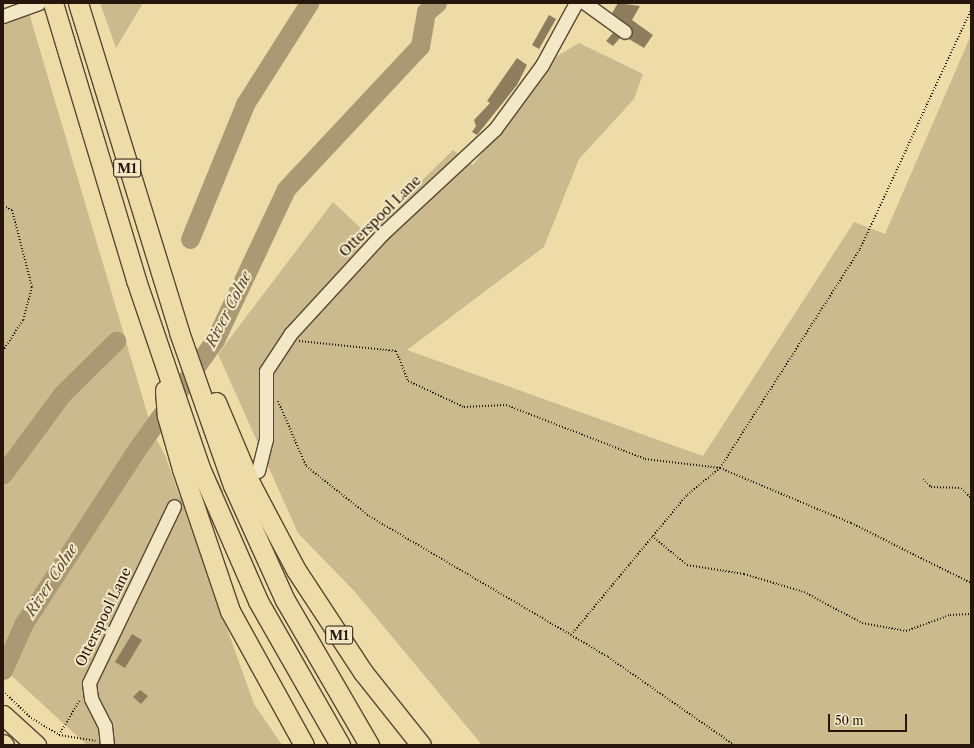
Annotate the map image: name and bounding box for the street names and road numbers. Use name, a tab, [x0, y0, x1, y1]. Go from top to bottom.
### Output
road number: M1	[113, 157, 141, 179]
street label: Otterspool Lane	[336, 172, 424, 260]
street label: Otterspool Lane	[72, 565, 134, 669]
road number: M1	[325, 624, 353, 646]

